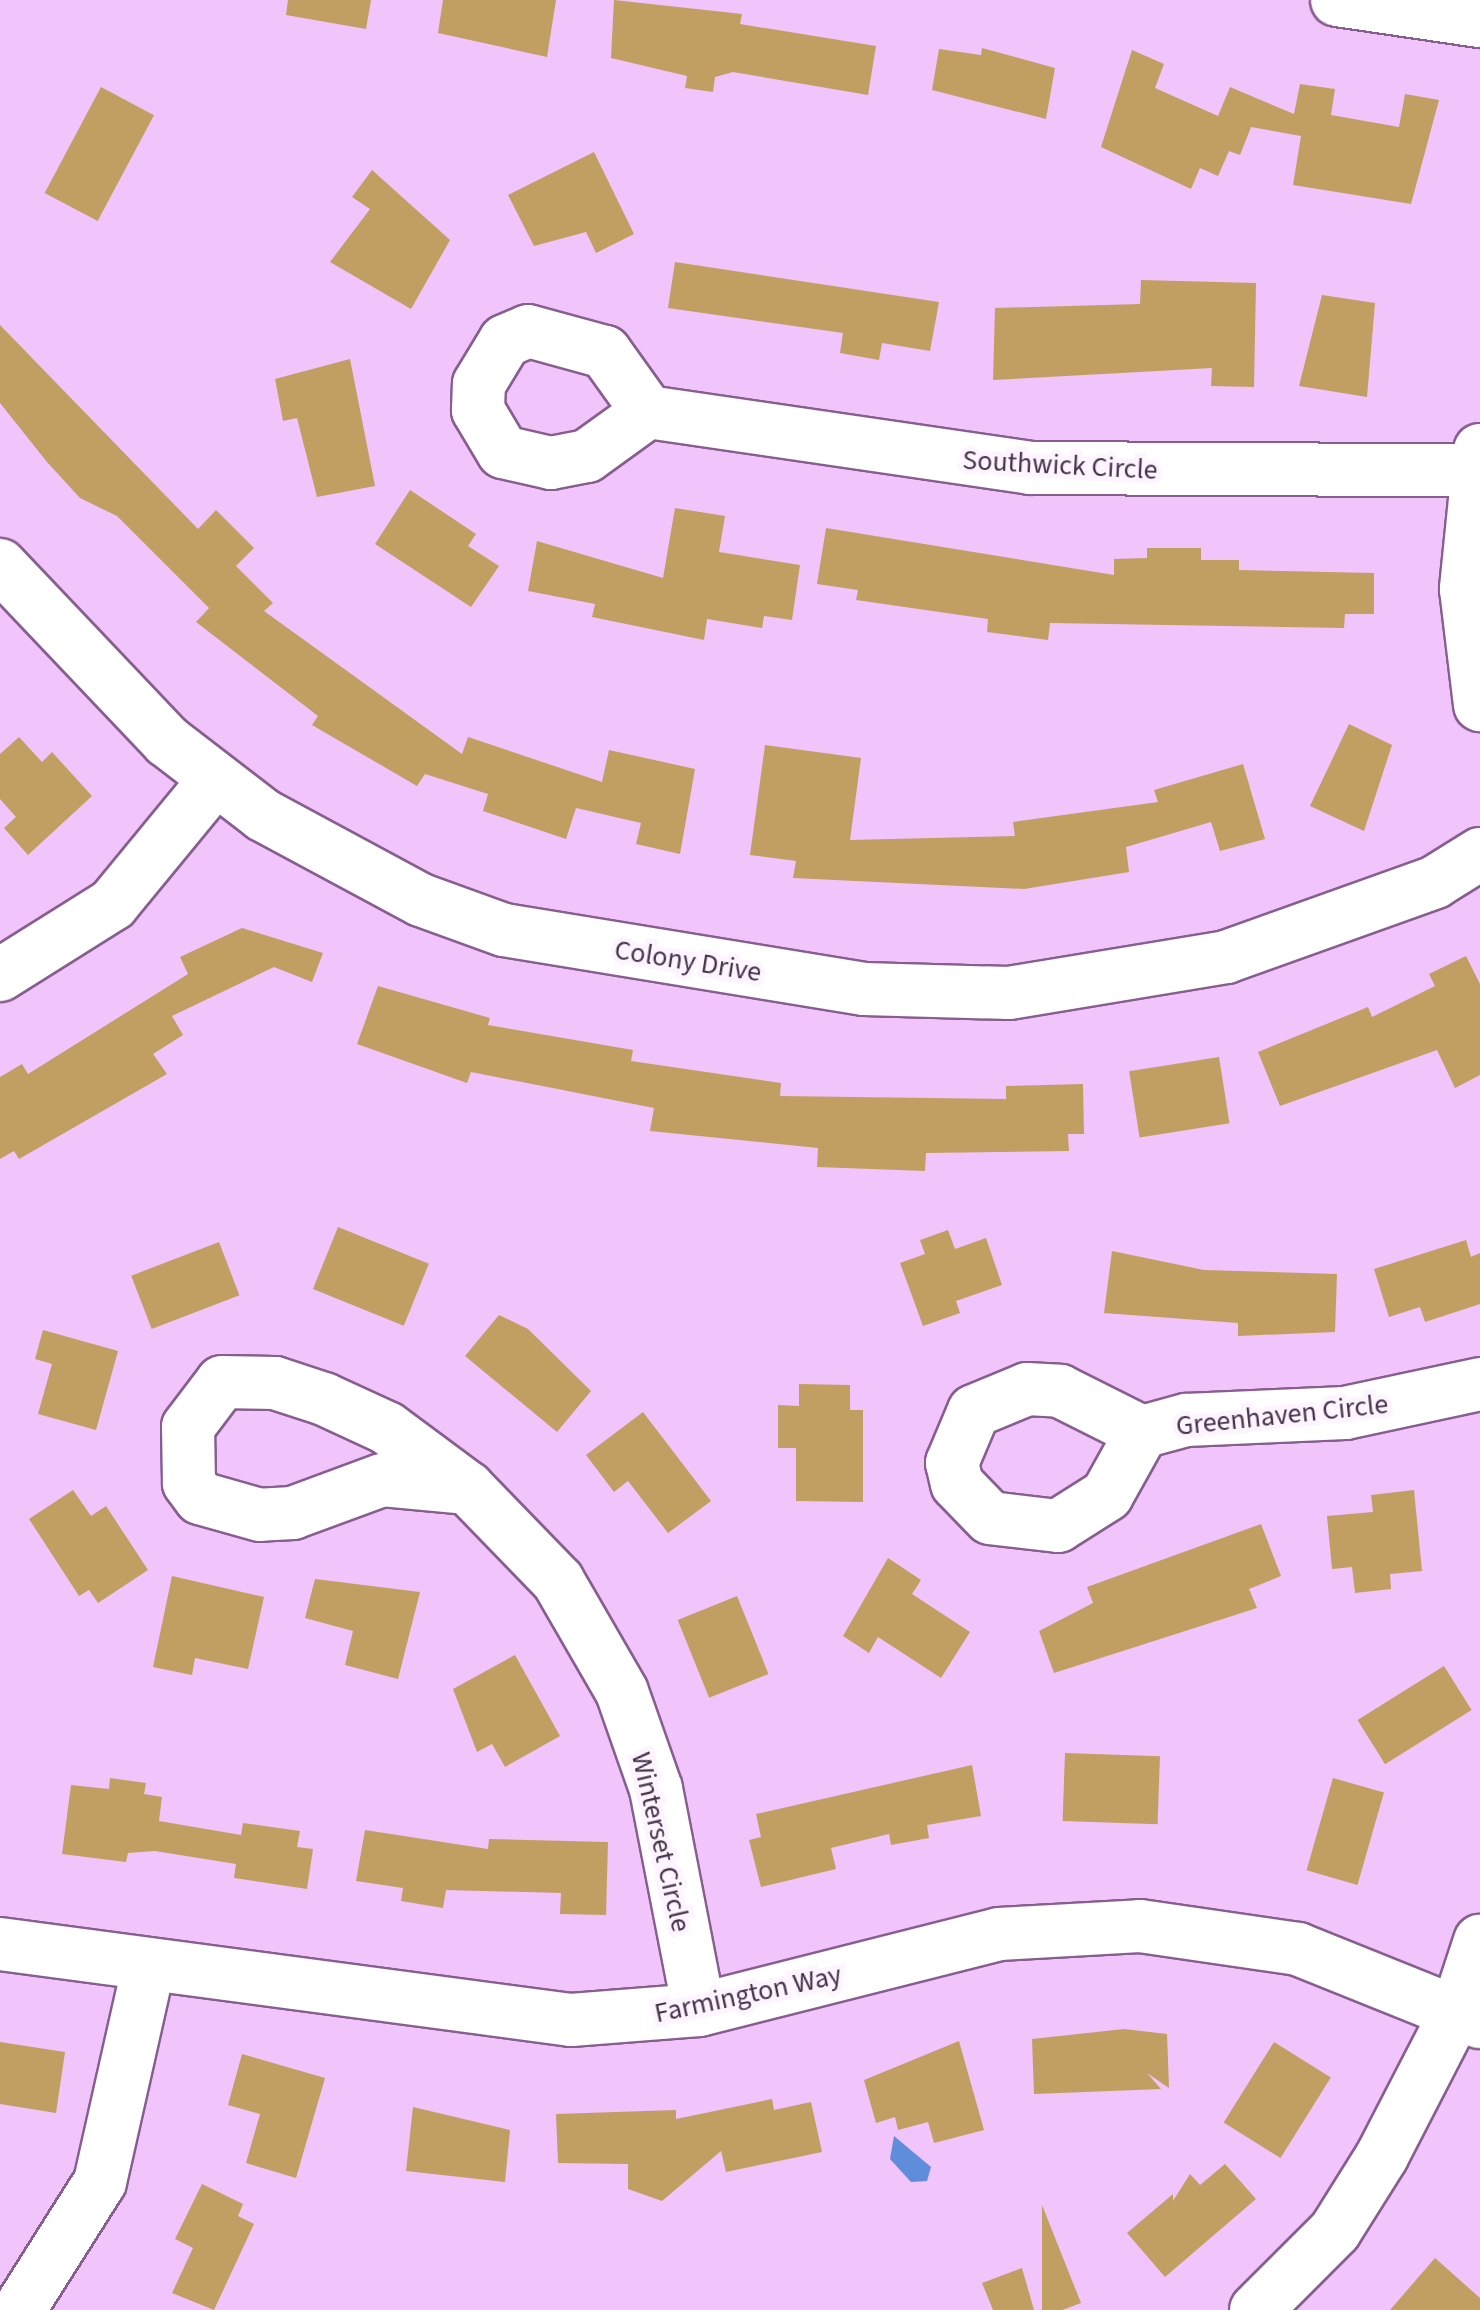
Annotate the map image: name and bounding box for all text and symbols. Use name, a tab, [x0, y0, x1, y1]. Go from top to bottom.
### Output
street label: Southwick Circle	[962, 443, 1158, 487]
street label: Colony Drive	[612, 933, 764, 989]
street label: Greenhaven Circle	[1174, 1387, 1390, 1443]
street label: Winterset Circle	[624, 1749, 698, 1935]
street label: Farmington Way	[652, 1958, 844, 2030]

